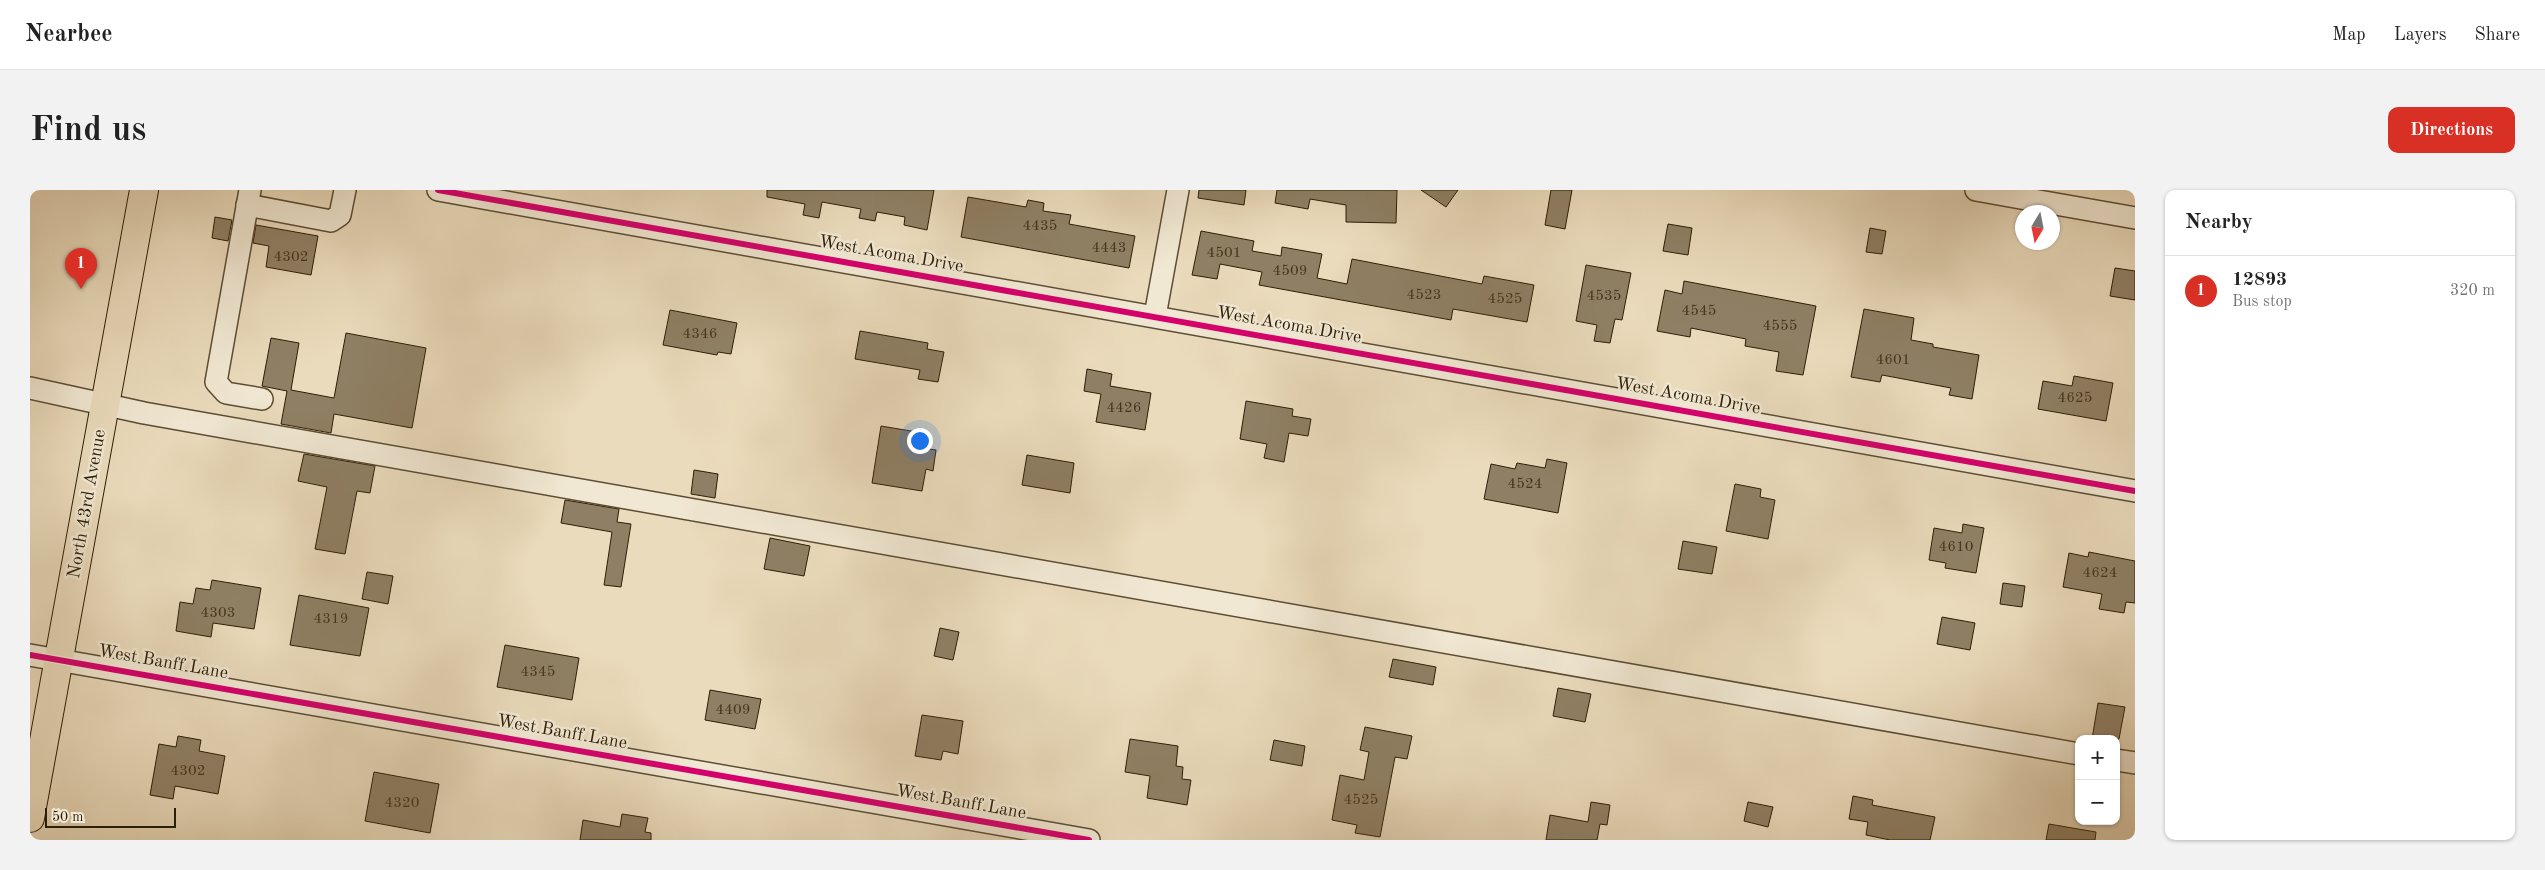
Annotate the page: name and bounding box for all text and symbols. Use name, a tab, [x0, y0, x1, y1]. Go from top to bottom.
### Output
text: Nearbee	[25, 23, 113, 47]
text: Map	[2332, 26, 2366, 44]
text: Layers	[2394, 26, 2446, 44]
text: Share	[2474, 26, 2520, 44]
button: Directions	[2388, 107, 2515, 153]
text: Find us	[30, 113, 146, 148]
north arrow	[2015, 205, 2060, 250]
text: Nearby	[2185, 212, 2253, 233]
house number: 4435	[1023, 219, 1057, 234]
street label: West Acoma Drive	[817, 232, 965, 276]
house number: 4443	[1092, 241, 1126, 256]
house number: 4501	[1207, 246, 1241, 261]
pin: 1	[65, 248, 97, 289]
house number: 4302	[274, 250, 308, 265]
house number: 4509	[1273, 264, 1307, 279]
text: 12893	[2232, 271, 2287, 290]
text: 1	[2196, 283, 2206, 299]
text: 320 m	[2450, 283, 2495, 299]
house number: 4523	[1407, 288, 1441, 303]
house number: 4535	[1587, 289, 1621, 304]
house number: 4525	[1488, 292, 1522, 307]
text: Bus stop	[2232, 294, 2292, 310]
street label: West Acoma Drive	[1215, 303, 1363, 347]
house number: 4545	[1682, 304, 1716, 319]
house number: 4555	[1763, 319, 1797, 334]
house number: 4346	[683, 327, 717, 342]
house number: 4601	[1876, 353, 1910, 368]
street label: West Acoma Drive	[1614, 374, 1762, 418]
house number: 4625	[2058, 391, 2092, 406]
house number: 4426	[1107, 401, 1141, 416]
street label: North 43rd Avenue	[65, 428, 109, 580]
your location	[907, 428, 933, 454]
house number: 4524	[1508, 477, 1542, 492]
house number: 4610	[1939, 540, 1973, 555]
house number: 4624	[2083, 566, 2117, 581]
house number: 4303	[201, 606, 235, 621]
house number: 4319	[314, 612, 348, 627]
street label: West Banff Lane	[97, 642, 229, 682]
house number: 4345	[521, 665, 555, 680]
house number: 4409	[716, 703, 750, 718]
street label: West Banff Lane	[496, 712, 628, 752]
map controls	[2075, 735, 2120, 825]
button: +	[2075, 735, 2120, 780]
house number: 4302	[171, 764, 205, 779]
button: −	[2075, 780, 2120, 825]
street label: West Banff Lane	[895, 782, 1027, 822]
house number: 4525	[1344, 793, 1378, 808]
house number: 4320	[385, 796, 419, 811]
scale bar	[45, 805, 176, 828]
text: 50 m	[52, 810, 83, 824]

